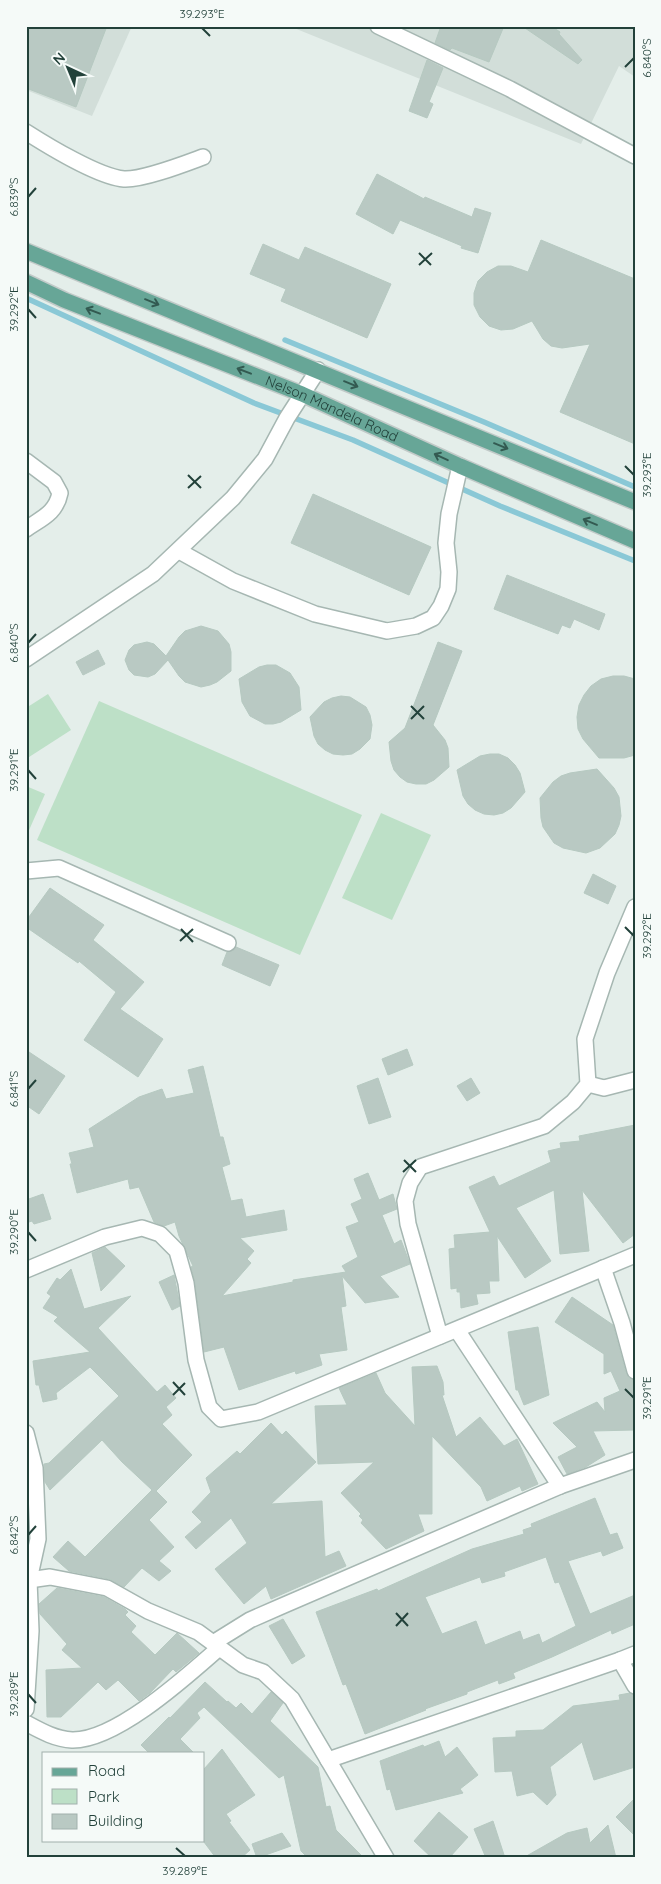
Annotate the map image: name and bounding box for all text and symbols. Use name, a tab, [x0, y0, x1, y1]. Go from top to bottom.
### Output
text: 39.293°E	[179, 6, 225, 21]
text: 6.840°S	[639, 38, 654, 78]
north arrow	[42, 42, 92, 92]
text: N	[49, 49, 69, 69]
text: 6.839°S	[6, 177, 21, 216]
text: 39.292°E	[6, 286, 21, 332]
one-way arrow	[144, 298, 160, 307]
one-way arrow	[86, 306, 101, 316]
one-way arrow	[237, 365, 252, 375]
street label: Nelson Mandela Road	[263, 371, 401, 446]
one-way arrow	[343, 380, 358, 390]
one-way arrow	[493, 442, 508, 452]
one-way arrow	[434, 452, 449, 462]
text: 39.293°E	[639, 452, 654, 498]
one-way arrow	[583, 516, 598, 526]
text: 6.840°S	[6, 623, 21, 663]
text: 39.291°E	[6, 748, 21, 792]
text: 39.292°E	[639, 913, 654, 959]
text: 6.841°S	[6, 1070, 21, 1107]
text: 39.290°E	[6, 1209, 21, 1255]
text: 39.291°E	[639, 1376, 654, 1420]
text: 6.842°S	[6, 1515, 21, 1554]
text: 39.289°E	[6, 1671, 21, 1717]
legend	[42, 1752, 205, 1842]
text: Road	[88, 1761, 125, 1780]
text: Park	[88, 1787, 120, 1806]
text: Building	[88, 1811, 143, 1830]
text: 39.289°E	[162, 1863, 208, 1878]

